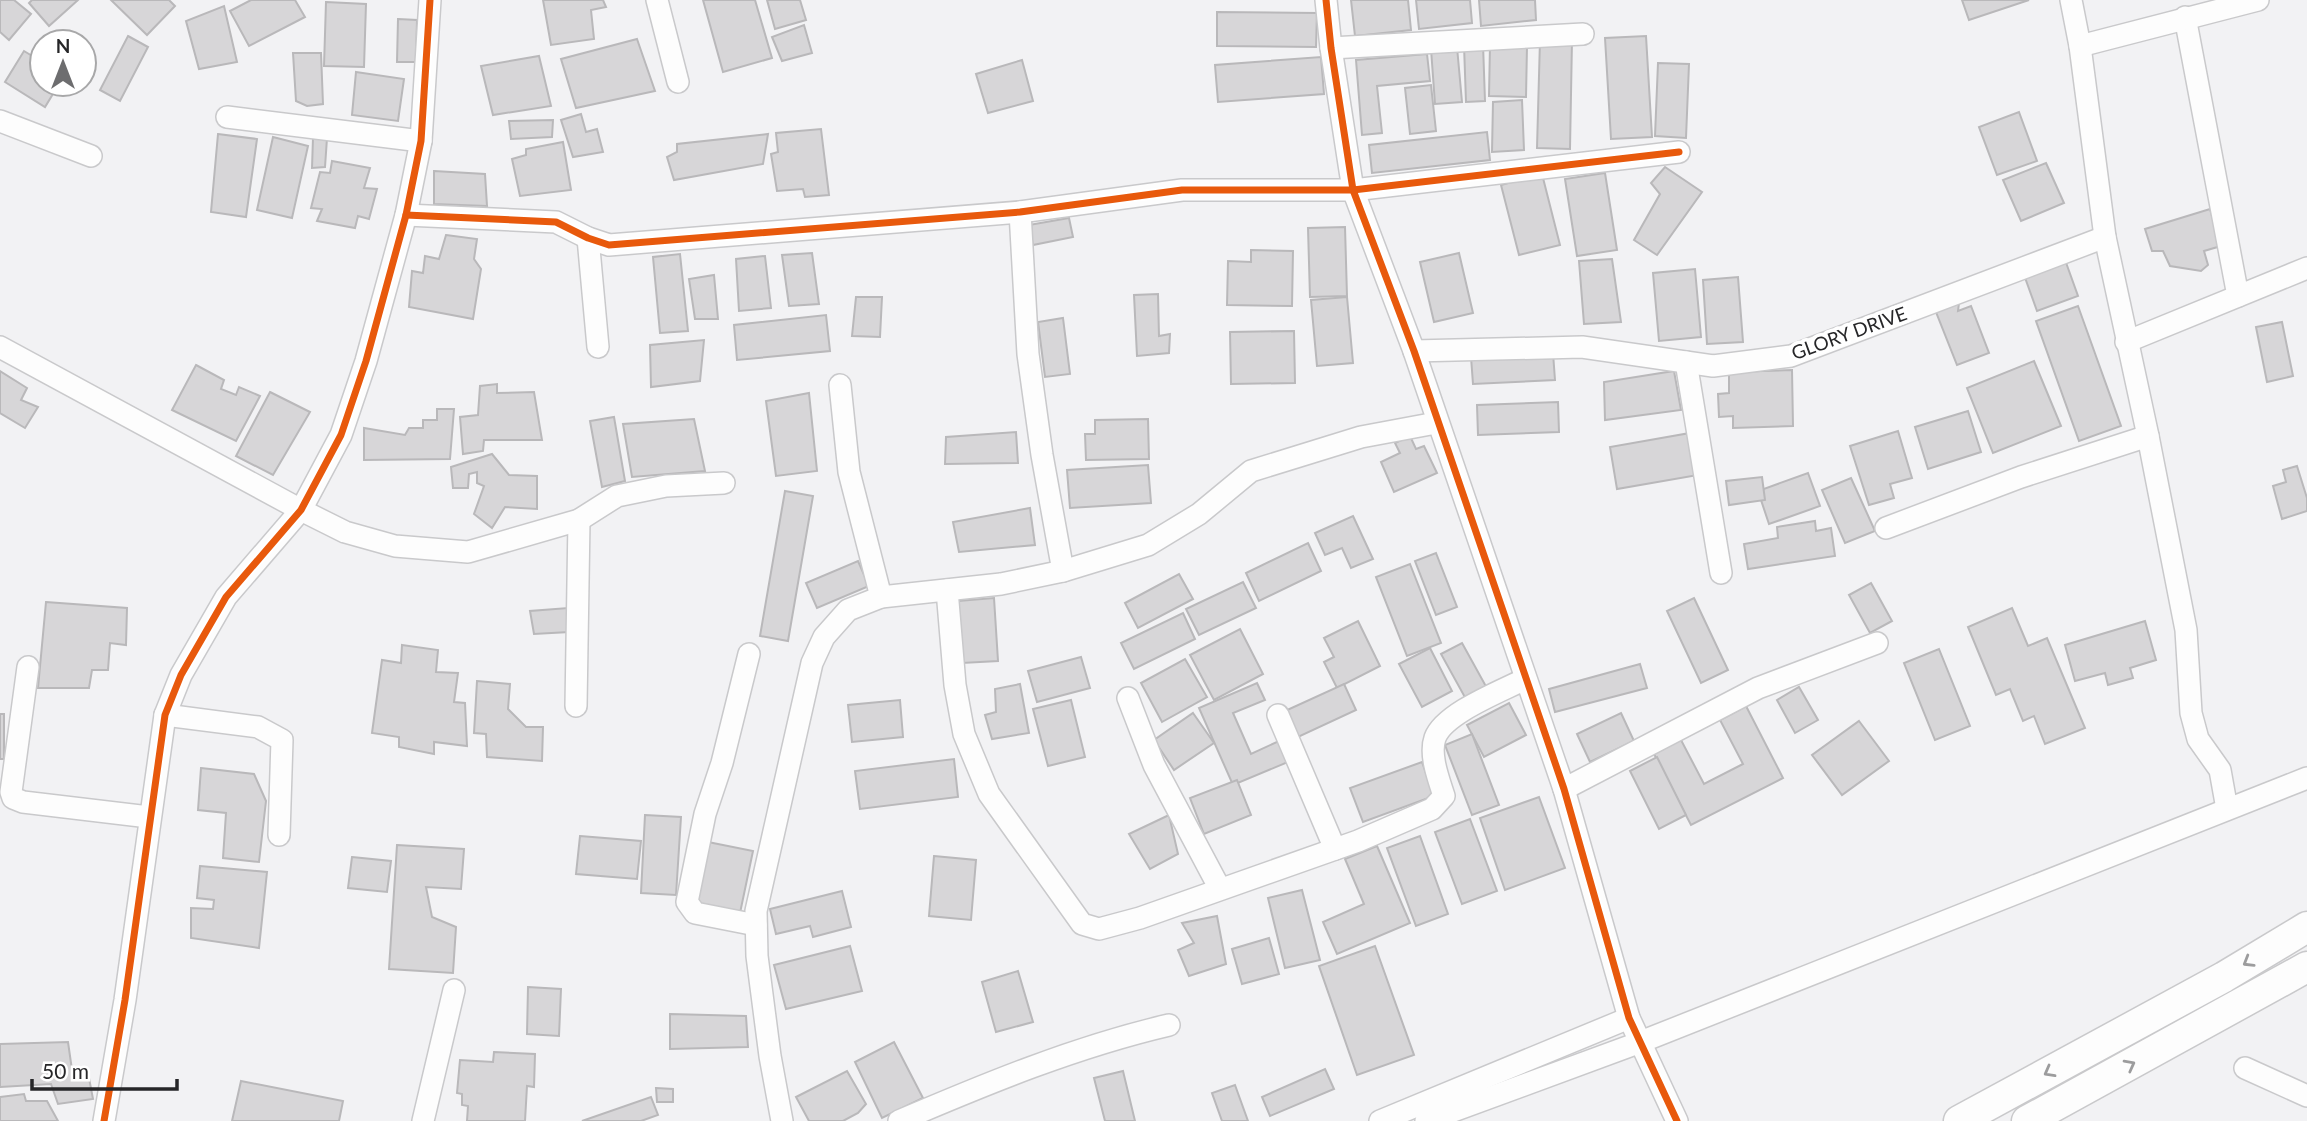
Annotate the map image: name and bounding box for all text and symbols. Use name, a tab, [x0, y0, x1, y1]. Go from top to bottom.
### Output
north arrow	[28, 28, 98, 98]
text: N	[56, 34, 70, 57]
street label: GLORY DRIVE	[1788, 301, 1910, 364]
one-way arrow	[2243, 954, 2256, 967]
scale bar	[32, 1048, 177, 1092]
text: 50 m	[42, 1058, 89, 1083]
one-way arrow	[2123, 1060, 2135, 1073]
one-way arrow	[2044, 1064, 2056, 1077]

